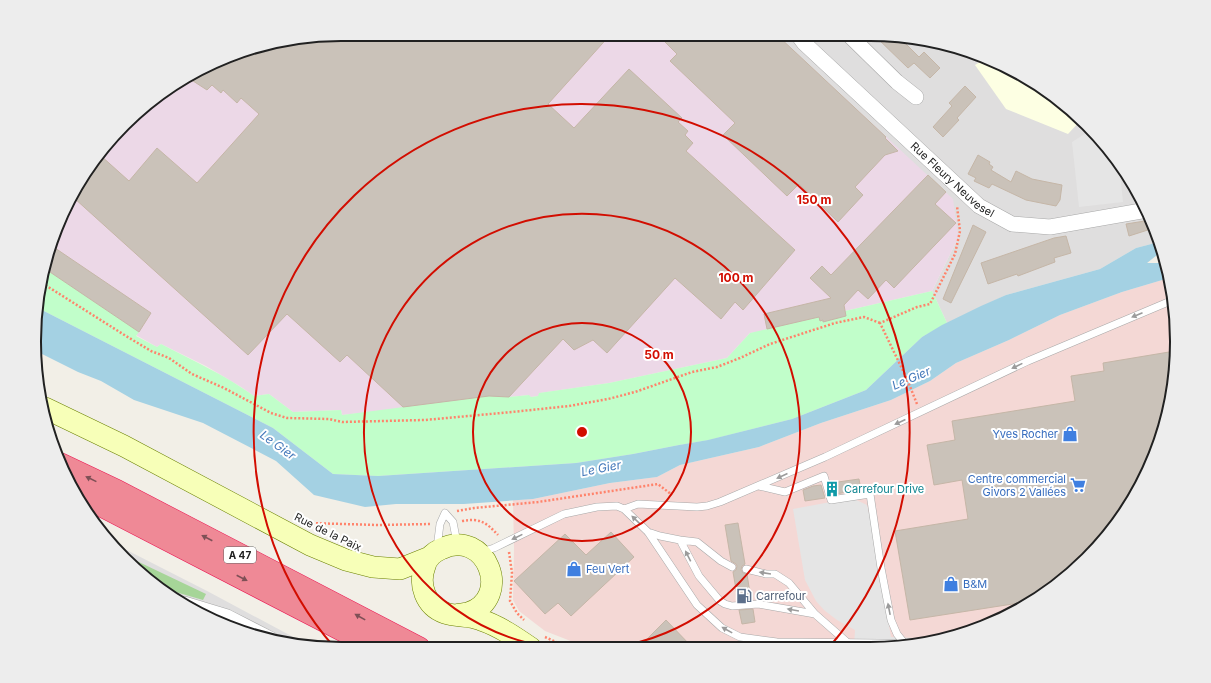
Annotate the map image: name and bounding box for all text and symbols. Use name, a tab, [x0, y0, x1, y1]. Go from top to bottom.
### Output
street label: Rue Fleury Neuvesel	[908, 139, 997, 220]
text: 150 m	[797, 192, 831, 207]
text: 100 m	[718, 270, 754, 285]
one-way arrow	[1130, 312, 1142, 318]
text: 50 m	[644, 347, 674, 362]
water label: Le Gier	[889, 363, 933, 393]
one-way arrow	[1012, 363, 1023, 369]
one-way arrow	[894, 419, 906, 425]
centre of rings	[575, 425, 589, 439]
shop icon: Yves Rocher	[1061, 425, 1079, 443]
water label: Le Gier	[257, 427, 299, 463]
place label: Yves Rocher	[992, 427, 1058, 441]
water label: Le Gier	[580, 457, 623, 479]
place label: Centre commercial Givors 2 Vallées	[968, 472, 1066, 499]
one-way arrow	[776, 473, 787, 479]
one-way arrow	[86, 476, 97, 482]
supermarket icon: Centre commercial Givors 2 Vallées	[1069, 476, 1087, 494]
building icon: Carrefour Drive	[823, 480, 841, 498]
place label: Carrefour Drive	[844, 482, 924, 496]
street label: Rue de la Paix	[292, 510, 364, 554]
one-way arrow	[631, 516, 641, 525]
one-way arrow	[201, 534, 213, 541]
one-way arrow	[511, 534, 522, 540]
road number: A 47	[224, 547, 256, 563]
one-way arrow	[685, 550, 691, 562]
shop icon: Feu Vert	[565, 560, 583, 578]
place label: Feu Vert	[586, 562, 630, 576]
one-way arrow	[758, 570, 771, 576]
one-way arrow	[236, 575, 248, 581]
shop icon: B&M	[942, 575, 960, 593]
place label: B&M	[963, 577, 987, 591]
fuel station icon: Carrefour	[735, 587, 753, 605]
place label: Carrefour	[756, 589, 806, 603]
one-way arrow	[886, 603, 892, 616]
one-way arrow	[786, 607, 799, 613]
one-way arrow	[354, 614, 365, 621]
one-way arrow	[721, 627, 733, 633]

